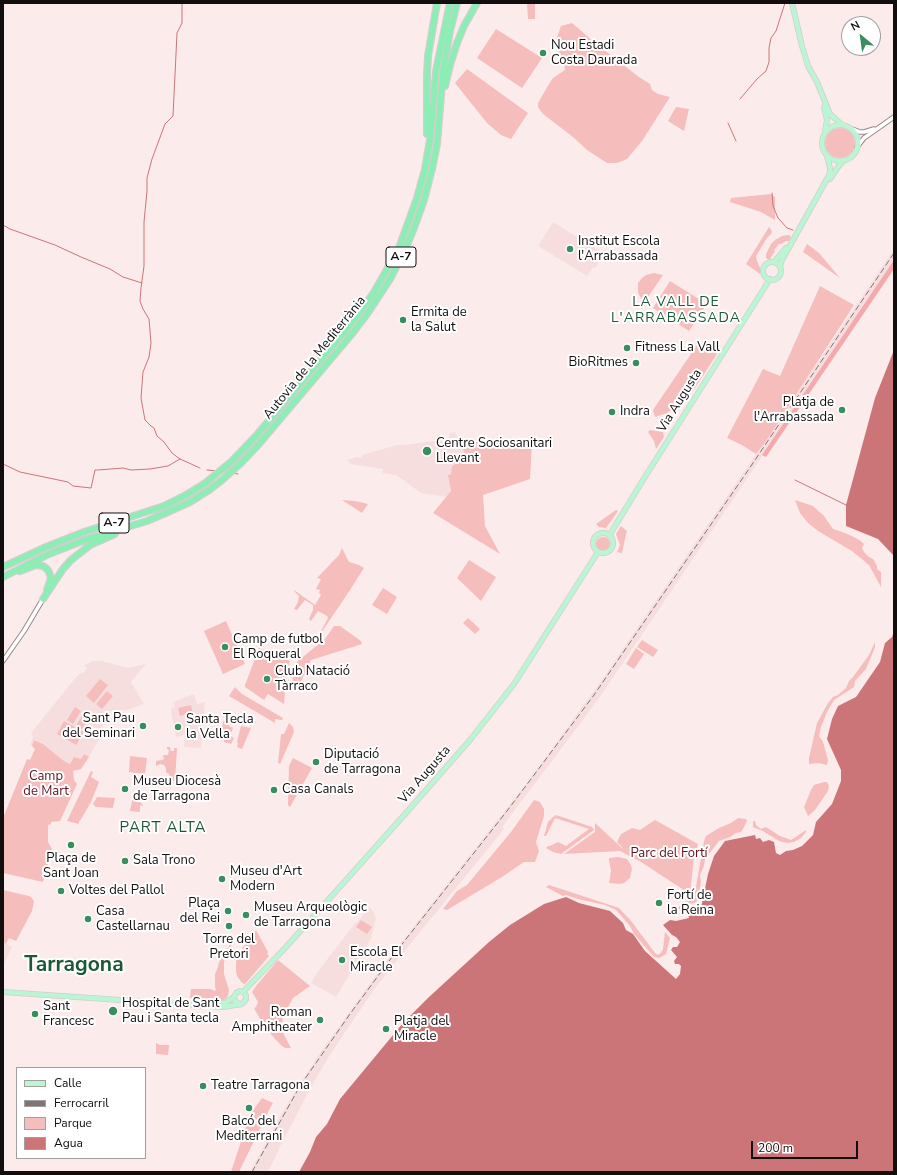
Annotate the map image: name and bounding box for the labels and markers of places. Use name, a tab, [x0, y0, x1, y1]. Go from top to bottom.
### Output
place label: Nou Estadi Costa Daurada	[551, 38, 637, 69]
marker: Nou Estadi Costa Daurada	[538, 48, 548, 58]
place label: Institut Escola l'Arrabassada	[578, 234, 660, 265]
marker: Institut Escola l'Arrabassada	[565, 244, 575, 254]
place label: Ermita de la Salut	[411, 305, 467, 336]
marker: Ermita de la Salut	[398, 315, 408, 325]
place label: Fitness La Vall	[635, 340, 720, 356]
marker: Fitness La Vall	[622, 343, 632, 353]
place label: BioRitmes	[568, 355, 628, 371]
marker: BioRitmes	[631, 358, 641, 368]
place label: Platja de l'Arrabassada	[754, 395, 834, 426]
place label: Indra	[620, 404, 650, 420]
marker: Platja de l'Arrabassada	[837, 405, 847, 415]
marker: Indra	[607, 407, 617, 417]
place label: Centre Sociosanitari Llevant	[436, 436, 552, 467]
marker: Centre Sociosanitari Llevant	[421, 445, 433, 457]
place label: Camp de futbol El Roqueral	[233, 632, 323, 663]
marker: Camp de futbol El Roqueral	[220, 642, 230, 652]
place label: Club Natació Tàrraco	[275, 664, 350, 695]
marker: Club Natació Tàrraco	[262, 674, 272, 684]
place label: Sant Pau del Seminari	[62, 711, 135, 742]
place label: Santa Tecla la Vella	[186, 712, 254, 743]
marker: Sant Pau del Seminari	[138, 721, 148, 731]
marker: Santa Tecla la Vella	[173, 722, 183, 732]
place label: Diputació de Tarragona	[324, 747, 401, 778]
marker: Diputació de Tarragona	[311, 757, 321, 767]
place label: Museu Diocesà de Tarragona	[133, 774, 221, 805]
place label: Casa Canals	[282, 782, 354, 798]
marker: Museu Diocesà de Tarragona	[120, 784, 130, 794]
marker: Casa Canals	[269, 785, 279, 795]
marker: Plaça de Sant Joan	[66, 840, 76, 850]
place label: Plaça de Sant Joan	[43, 851, 99, 882]
place label: Sala Trono	[133, 853, 195, 869]
marker: Sala Trono	[120, 856, 130, 866]
place label: Museu d'Art Modern	[230, 864, 302, 895]
marker: Museu d'Art Modern	[217, 874, 227, 884]
place label: Voltes del Pallol	[69, 883, 164, 899]
marker: Voltes del Pallol	[56, 886, 66, 896]
place label: Fortí de la Reina	[667, 888, 714, 919]
place label: Plaça del Rei	[180, 896, 220, 927]
marker: Fortí de la Reina	[654, 898, 664, 908]
place label: Museu Arqueològic de Tarragona	[254, 900, 367, 931]
place label: Casa Castellarnau	[96, 904, 170, 935]
marker: Plaça del Rei	[223, 906, 233, 916]
marker: Museu Arqueològic de Tarragona	[241, 910, 251, 920]
marker: Casa Castellarnau	[83, 914, 93, 924]
marker: Torre del Pretori	[224, 921, 234, 931]
place label: Torre del Pretori	[203, 932, 255, 963]
place label: Escola El Miracle	[350, 945, 402, 976]
marker: Escola El Miracle	[337, 955, 347, 965]
place label: Hospital de Sant Pau i Santa tecla	[122, 996, 219, 1027]
place label: Sant Francesc	[43, 999, 94, 1030]
marker: Hospital de Sant Pau i Santa tecla	[107, 1005, 119, 1017]
place label: Roman Amphitheater	[232, 1005, 312, 1036]
marker: Sant Francesc	[30, 1009, 40, 1019]
place label: Platja del Miracle	[394, 1014, 449, 1045]
marker: Roman Amphitheater	[315, 1015, 325, 1025]
marker: Platja del Miracle	[381, 1024, 391, 1034]
place label: Teatre Tarragona	[211, 1078, 310, 1094]
marker: Teatre Tarragona	[198, 1081, 208, 1091]
marker: Balcó del Mediterrani	[244, 1103, 254, 1113]
place label: Balcó del Mediterrani	[216, 1114, 282, 1145]

